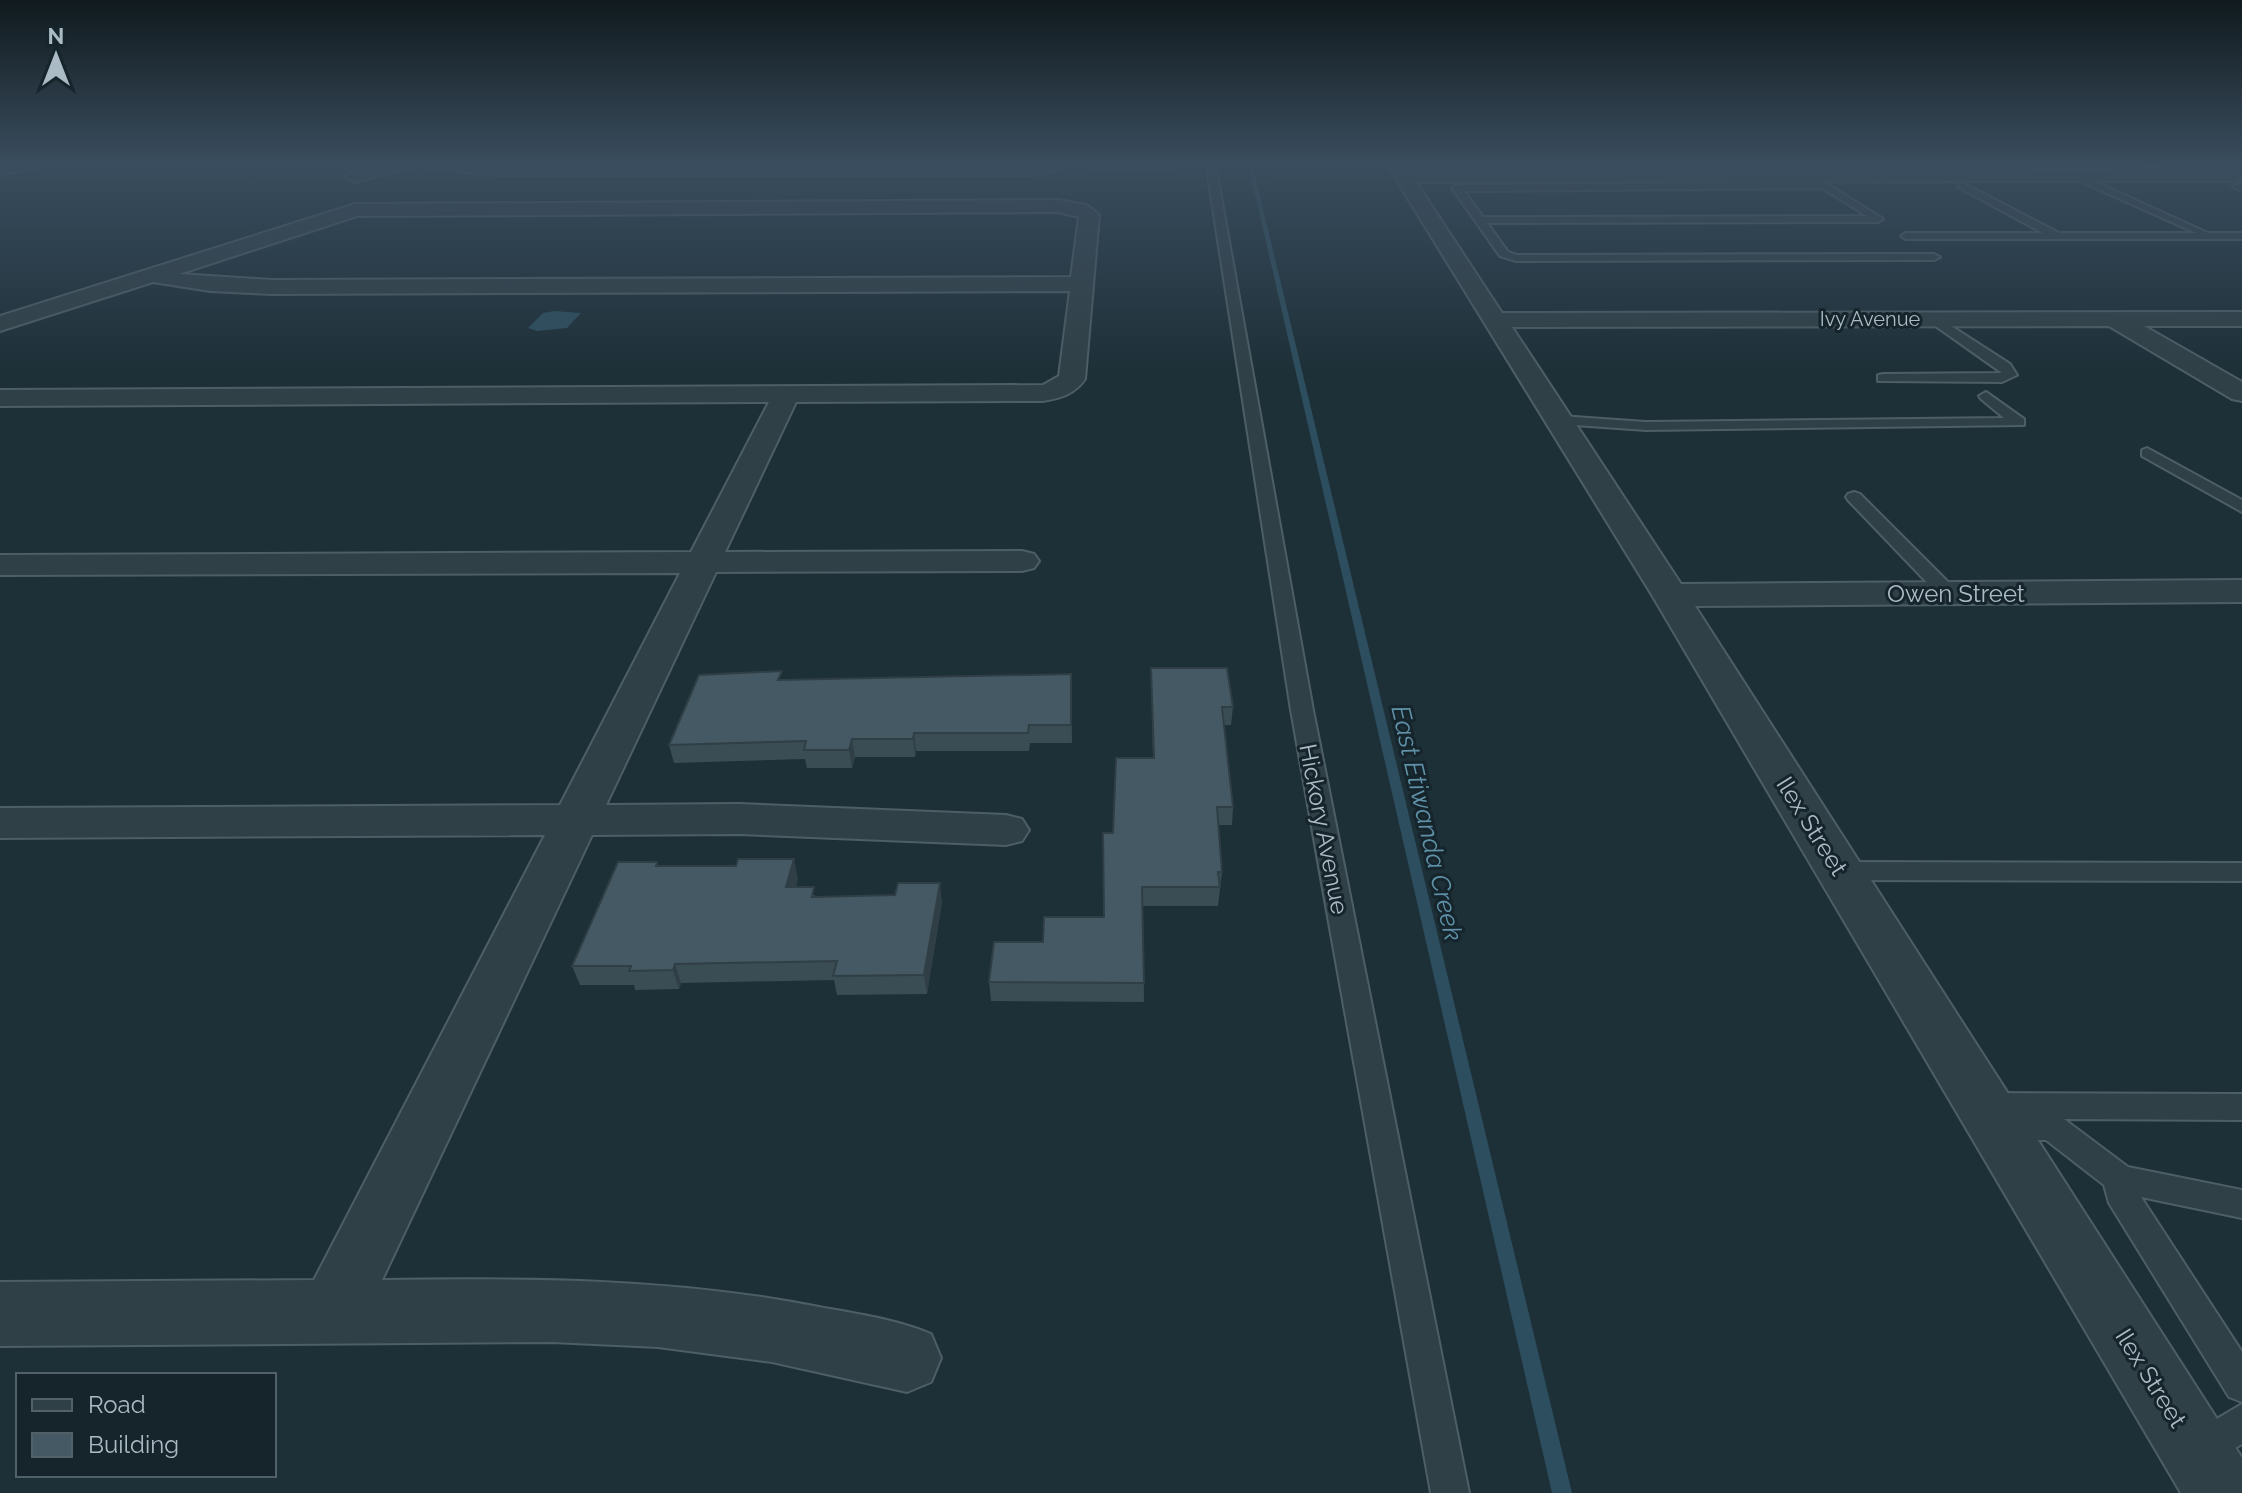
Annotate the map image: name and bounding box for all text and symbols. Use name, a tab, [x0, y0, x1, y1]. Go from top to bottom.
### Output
north arrow	[16, 16, 96, 96]
text: N	[48, 23, 64, 49]
street label: Ivy Avenue	[1820, 307, 1921, 331]
street label: Owen Street	[1887, 579, 2025, 608]
water label: East Etiwanda Creek	[1385, 702, 1469, 944]
street label: Hickory Avenue	[1293, 741, 1355, 917]
street label: Ilex Street	[1770, 771, 1854, 881]
street label: Ilex Street	[2109, 1323, 2193, 1433]
legend	[16, 1373, 276, 1477]
text: Road	[88, 1390, 146, 1419]
text: Building	[88, 1430, 179, 1459]

